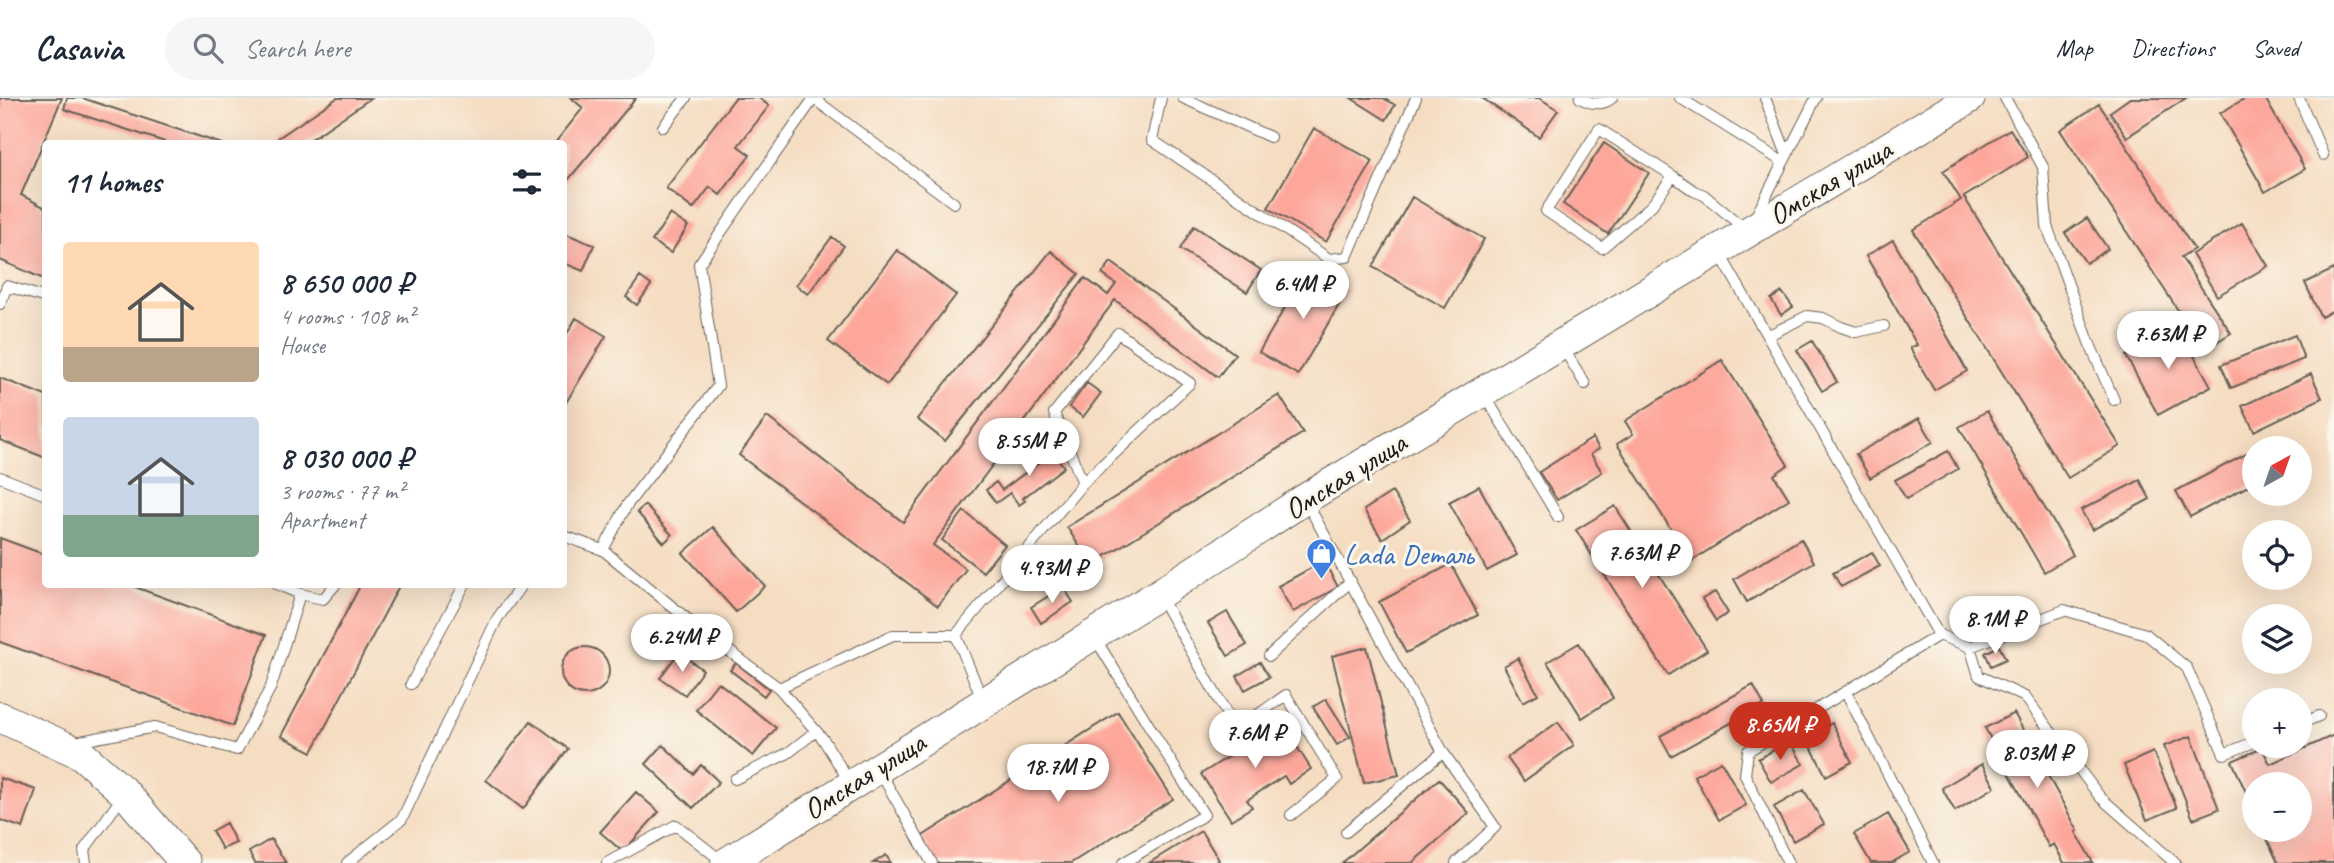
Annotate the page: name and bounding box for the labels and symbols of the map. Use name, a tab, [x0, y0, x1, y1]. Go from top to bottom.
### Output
street label: Омская улица	[1761, 129, 1900, 234]
pin: 6.4M ₽	[1246, 262, 1360, 321]
pin: 7.63M ₽	[2103, 312, 2233, 371]
pin: 8.55M ₽	[964, 418, 1094, 478]
street label: Омская улица	[1277, 423, 1415, 528]
north arrow	[2242, 436, 2312, 506]
pin: 7.63M ₽	[1577, 531, 1707, 590]
place label: Lada Dеталь	[1344, 535, 1475, 573]
shop icon: Lada Dеталь	[1304, 537, 1338, 581]
pin: 4.93M ₽	[987, 546, 1117, 605]
pin: 8.1M ₽	[1938, 596, 2052, 656]
pin: 6.24M ₽	[617, 614, 747, 674]
pin: 8.65M ₽	[1715, 702, 1845, 762]
pin: 7.6M ₽	[1198, 710, 1312, 770]
street label: Омская улица	[796, 723, 934, 828]
pin: 8.03M ₽	[1972, 730, 2102, 790]
pin: 18.7M ₽	[993, 744, 1123, 804]

